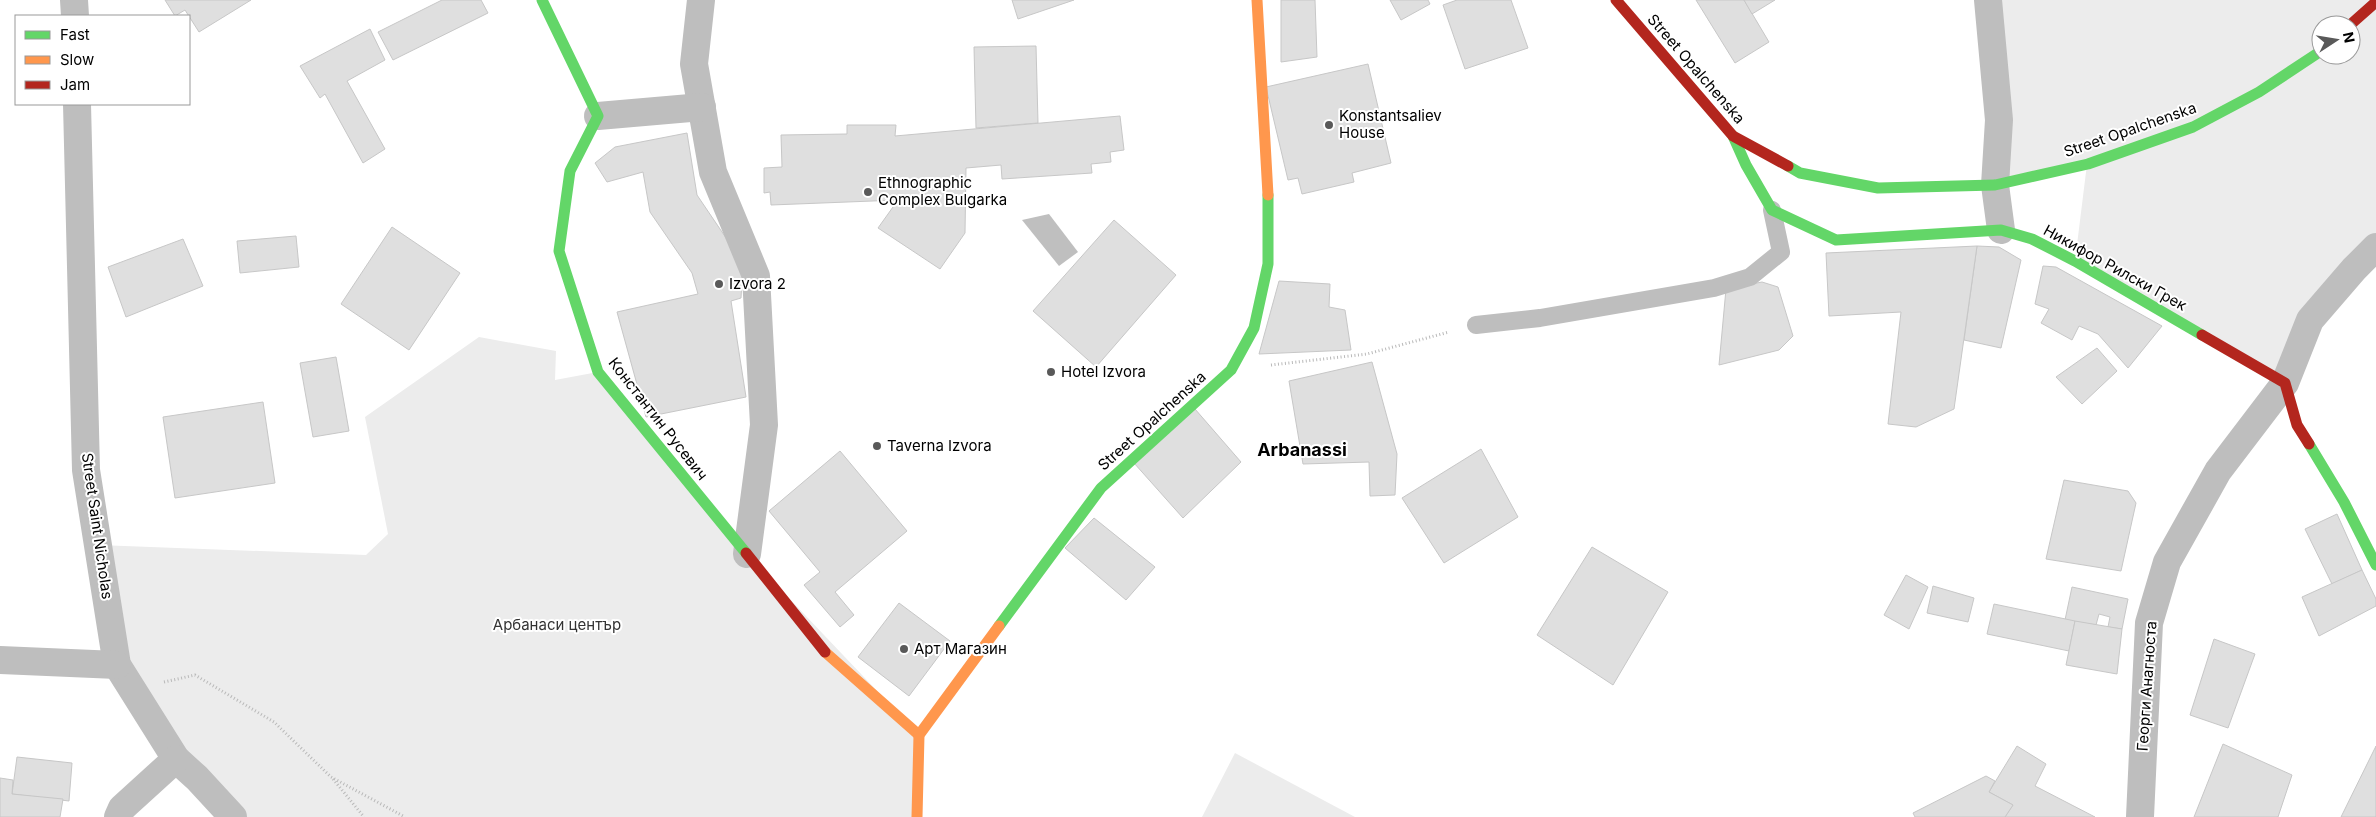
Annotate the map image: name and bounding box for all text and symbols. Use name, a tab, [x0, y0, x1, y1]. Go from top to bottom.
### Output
street label: Street Opalchenska	[1644, 10, 1749, 127]
legend	[15, 15, 190, 105]
north arrow	[2311, 15, 2361, 65]
text: Fast	[60, 25, 90, 44]
text: N	[2340, 30, 2359, 44]
text: Slow	[60, 50, 94, 69]
text: Jam	[60, 75, 90, 94]
street label: Street Opalchenska	[2061, 98, 2199, 161]
place label: Konstantsaliev House	[1339, 106, 1442, 142]
marker: Konstantsaliev House	[1323, 119, 1335, 131]
place label: Ethnographic Complex Bulgarka	[878, 173, 1007, 209]
marker: Ethnographic Complex Bulgarka	[862, 186, 874, 198]
street label: Никифор Рилски Грек	[2040, 220, 2190, 315]
place label: Izvora 2	[729, 274, 786, 293]
marker: Izvora 2	[713, 278, 725, 290]
street label: Константин Русевич	[605, 354, 712, 484]
place label: Hotel Izvora	[1061, 362, 1146, 381]
marker: Hotel Izvora	[1045, 366, 1057, 378]
street label: Street Opalchenska	[1094, 367, 1210, 474]
place label: Taverna Izvora	[887, 436, 992, 455]
district label: Arbanassi	[1257, 439, 1347, 460]
marker: Taverna Izvora	[871, 440, 883, 452]
street label: Street Saint Nicholas	[78, 452, 117, 600]
park label: Арбанаси център	[493, 615, 621, 634]
street label: Георги Анагноста	[2132, 620, 2161, 752]
place label: Арт Магазин	[914, 639, 1007, 658]
marker: Арт Магазин	[898, 643, 910, 655]

